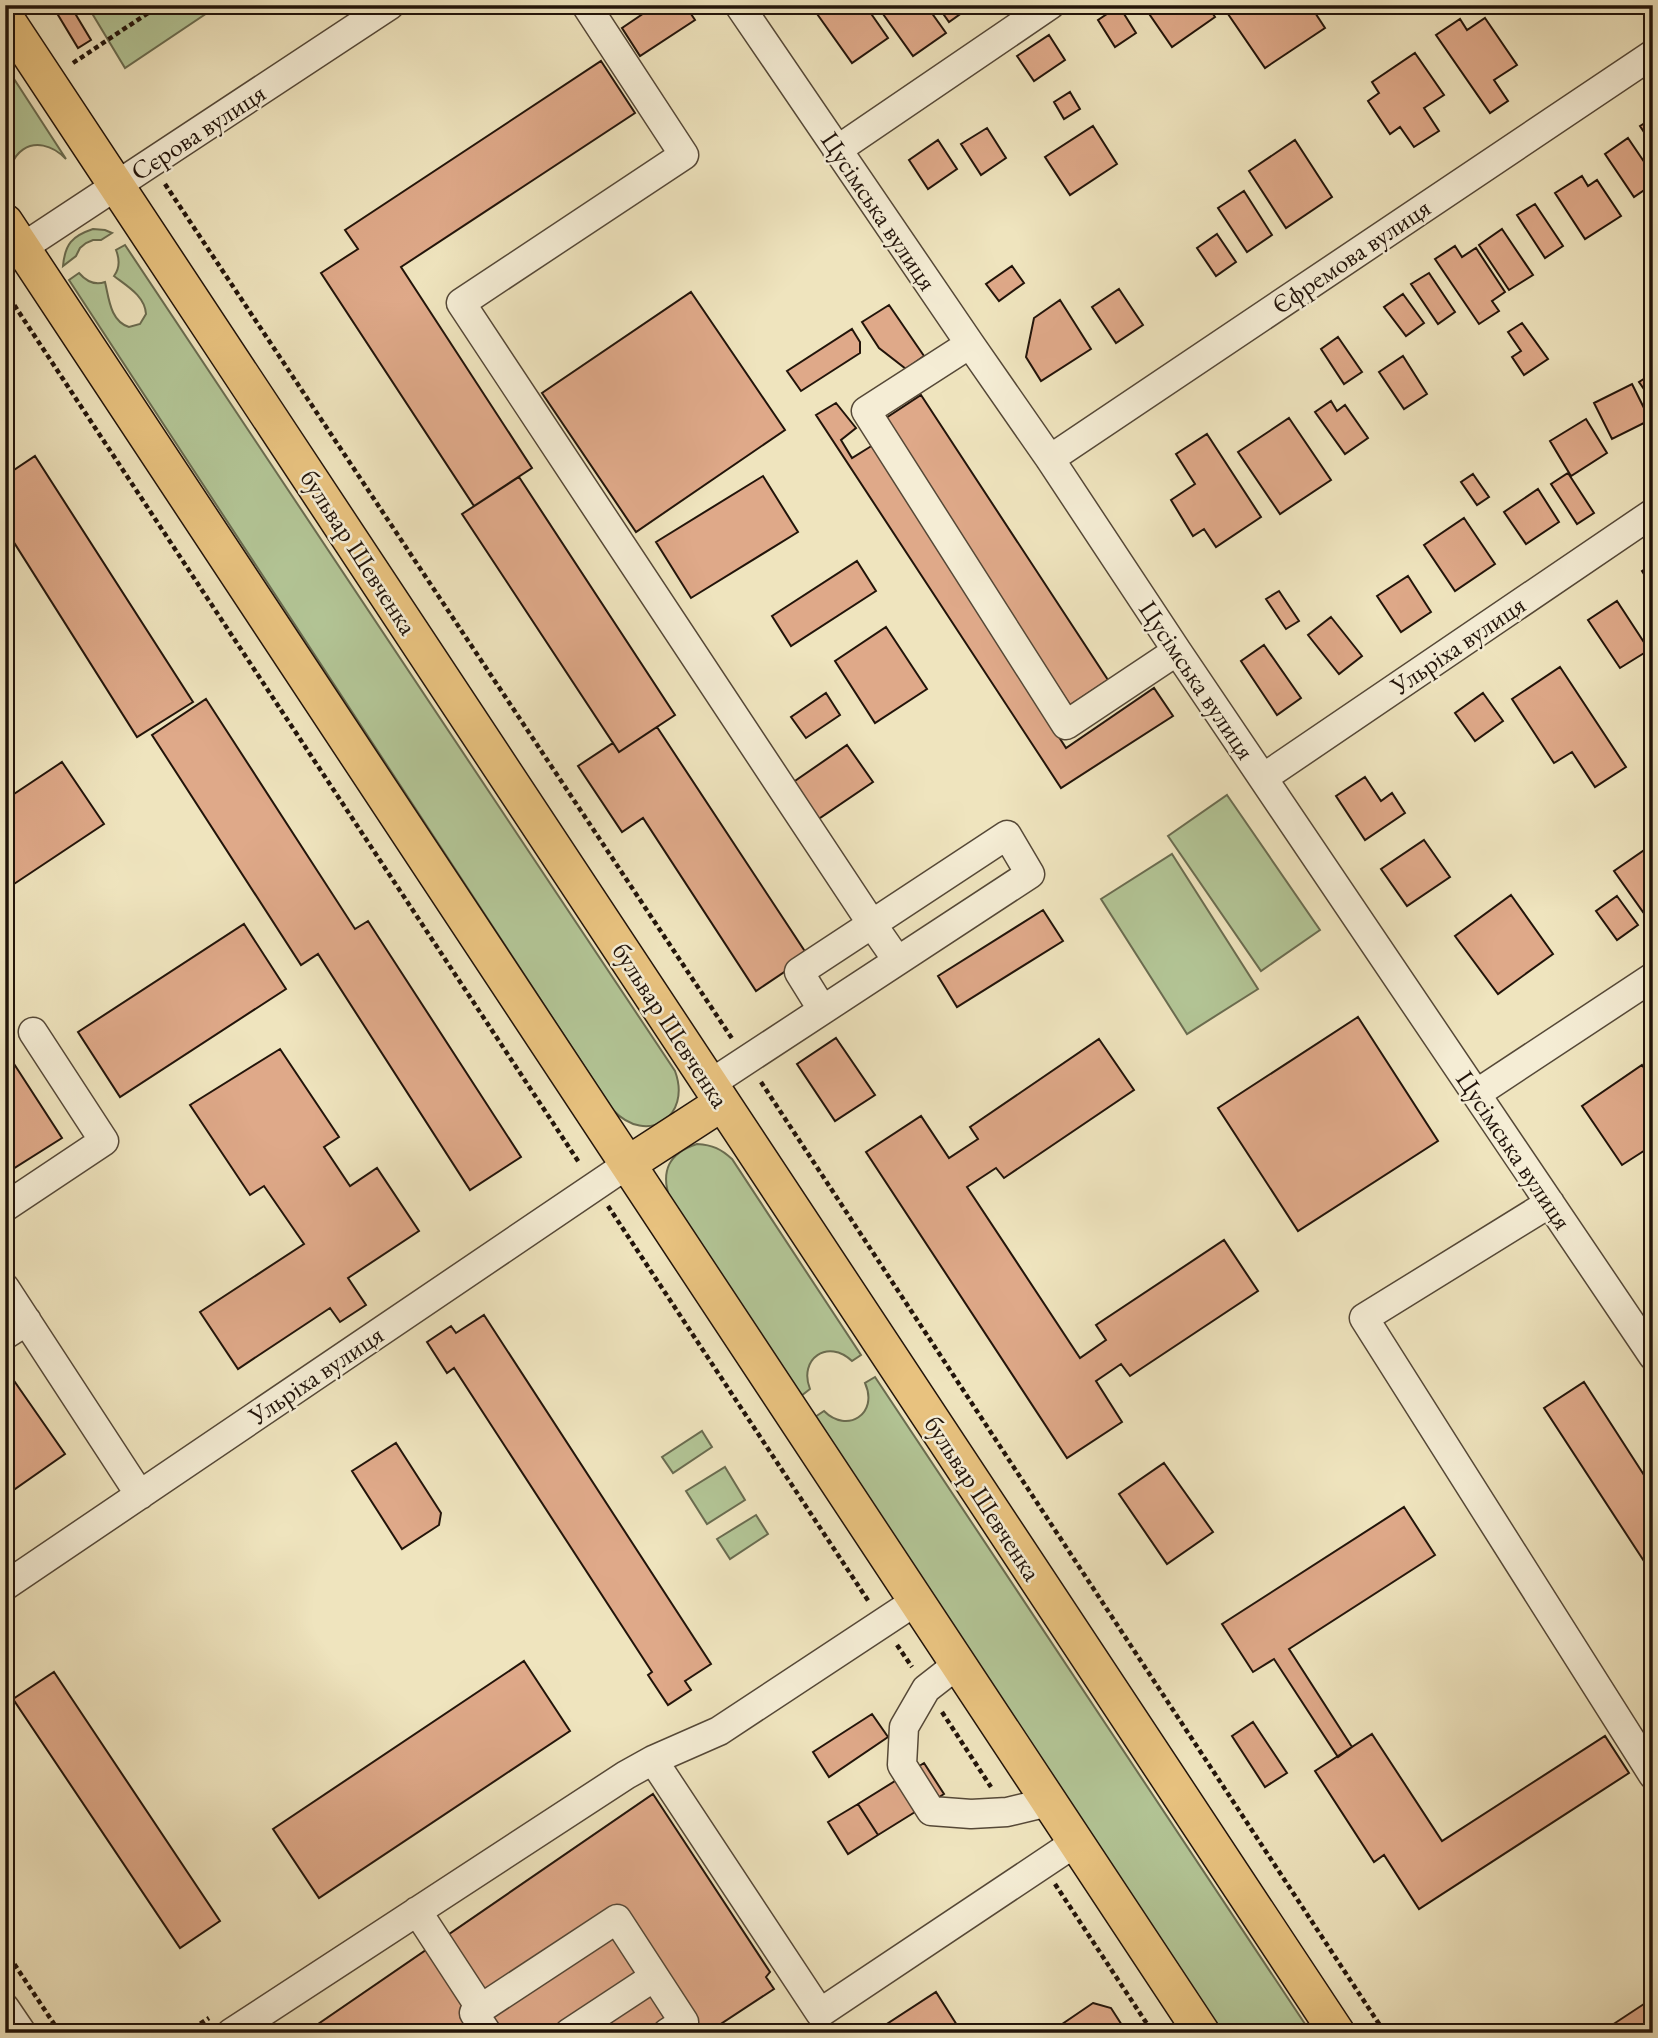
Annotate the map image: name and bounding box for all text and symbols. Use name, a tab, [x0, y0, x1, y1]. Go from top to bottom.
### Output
street label: Сєрова вулиця	[124, 76, 272, 188]
street label: Цусімська вулиця	[813, 125, 945, 297]
street label: Єфремова вулиця	[1265, 190, 1437, 322]
street label: бульвар Шевченка	[293, 463, 426, 642]
street label: Ульріха вулиця	[1383, 587, 1532, 703]
street label: Цусімська вулиця	[1131, 594, 1263, 766]
street label: бульвар Шевченка	[605, 936, 738, 1115]
street label: Цусімська вулиця	[1448, 1064, 1580, 1236]
street label: Ульріха вулиця	[241, 1317, 390, 1433]
street label: бульвар Шевченка	[917, 1409, 1050, 1588]

